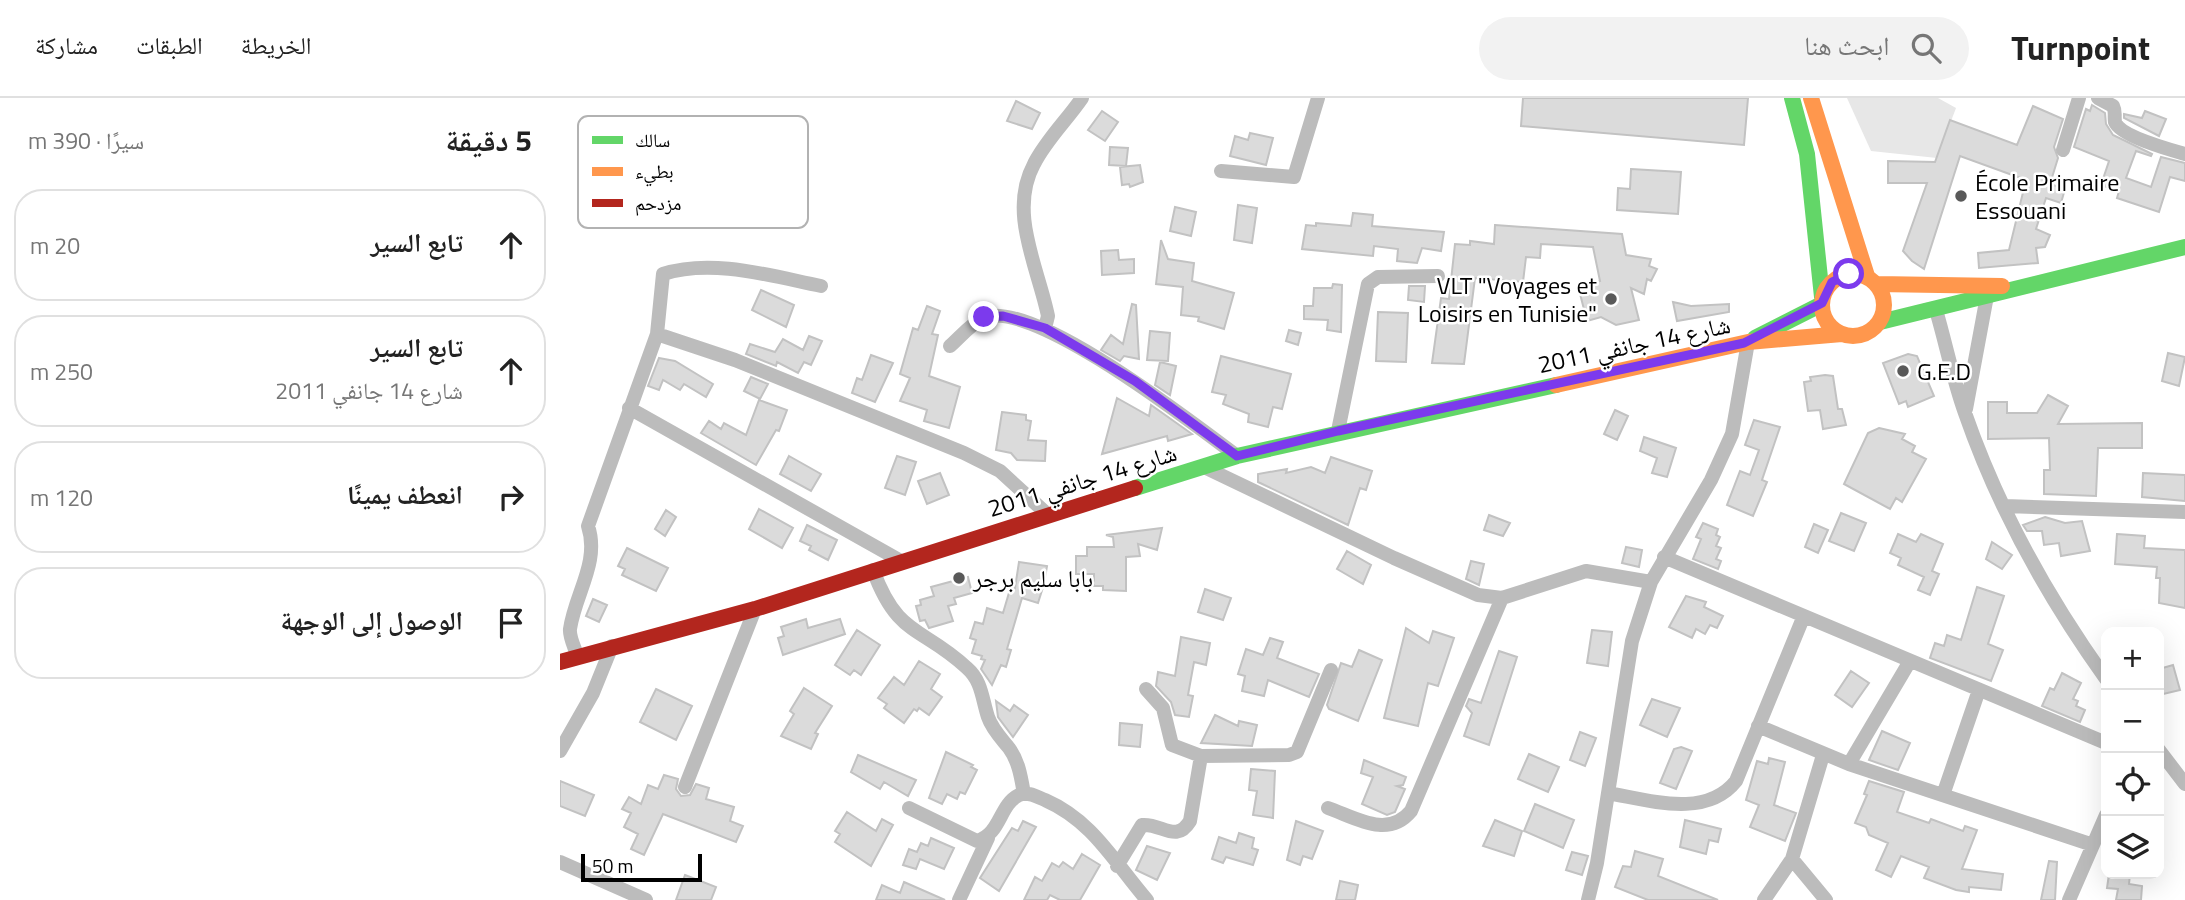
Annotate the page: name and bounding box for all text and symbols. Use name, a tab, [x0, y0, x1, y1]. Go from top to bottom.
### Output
search box	[1479, 17, 1969, 80]
text: Turnpoint	[2011, 23, 2150, 73]
text: ابحث هنا	[1804, 26, 1889, 65]
text: مشاركة	[35, 27, 98, 63]
text: الطبقات	[136, 27, 203, 63]
text: الخريطة	[241, 27, 311, 63]
icon: search	[1907, 29, 1945, 67]
legend	[578, 116, 808, 228]
text: 5 دقيقة	[446, 117, 532, 163]
text: سيرًا · 390 m	[28, 123, 144, 158]
text: سالك	[635, 125, 670, 154]
text: بطيء	[635, 156, 674, 187]
place label: École Primaire Essouani	[1975, 164, 2119, 228]
text: مزدحم	[635, 188, 681, 217]
marker: École Primaire Essouani	[1953, 188, 1969, 204]
text: تابع السير	[371, 223, 463, 262]
icon: ahead	[492, 226, 530, 264]
text: 20 m	[30, 228, 80, 263]
route start	[1833, 258, 1864, 289]
place label: VLT "Voyages et Loisirs en Tunisie"	[1418, 267, 1598, 331]
marker: VLT "Voyages et Loisirs en Tunisie"	[1603, 291, 1619, 307]
route end	[968, 301, 999, 332]
street label: شارع 14 جانفي 2011	[1534, 306, 1734, 384]
text: تابع السير	[371, 328, 463, 367]
icon: ahead	[492, 352, 530, 390]
place label: G.E.D	[1917, 353, 1971, 389]
text: 250 m	[30, 354, 93, 389]
marker: G.E.D	[1895, 363, 1911, 379]
text: شارع 14 جانفي 2011	[275, 373, 463, 408]
street label: شارع 14 جانفي 2011	[983, 434, 1182, 528]
text: انعطف يمينًا	[347, 475, 463, 514]
icon: right	[492, 478, 530, 516]
text: 120 m	[30, 480, 93, 515]
place label: بابا سليم برجر	[972, 560, 1093, 596]
marker: بابا سليم برجر	[951, 570, 967, 586]
text: الوصول إلى الوجهة	[281, 601, 463, 640]
icon: arrive	[492, 604, 530, 642]
map controls	[2101, 627, 2164, 879]
button: +	[2101, 627, 2164, 690]
button: −	[2101, 690, 2164, 753]
button: locate	[2101, 753, 2164, 816]
button: layers	[2101, 816, 2164, 879]
scale bar	[581, 851, 702, 883]
text: 50 m	[592, 851, 633, 880]

